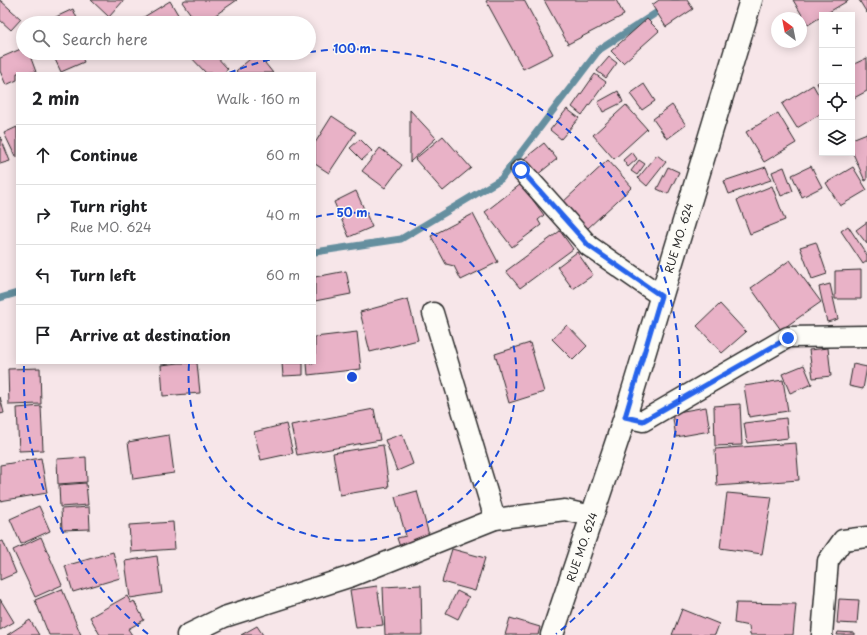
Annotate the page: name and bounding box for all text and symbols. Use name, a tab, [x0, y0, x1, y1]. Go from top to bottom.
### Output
north arrow	[771, 12, 807, 48]
map controls	[819, 12, 855, 156]
button: +	[819, 12, 855, 48]
search box	[16, 16, 316, 60]
icon: search	[30, 27, 52, 49]
text: Search here	[62, 27, 148, 50]
text: 100 m	[333, 39, 371, 57]
button: −	[819, 48, 855, 84]
button: locate	[819, 84, 855, 120]
text: 2 min	[32, 85, 79, 111]
text: Walk · 160 m	[217, 89, 300, 108]
button: layers	[819, 120, 855, 156]
text: Continue	[70, 143, 138, 166]
icon: ahead	[32, 144, 54, 166]
text: 60 m	[266, 145, 300, 164]
route start	[512, 161, 530, 179]
text: Turn right	[70, 194, 147, 217]
street label: RUE MO. 624	[660, 201, 697, 275]
text: 50 m	[336, 203, 368, 221]
icon: right	[32, 204, 54, 226]
text: 40 m	[266, 205, 300, 224]
text: Rue MO. 624	[70, 217, 152, 236]
text: Turn left	[70, 263, 136, 286]
icon: left	[32, 264, 54, 286]
text: 60 m	[266, 265, 300, 284]
text: Arrive at destination	[70, 323, 231, 346]
icon: arrive	[32, 324, 54, 346]
route end	[779, 329, 797, 347]
centre of rings	[345, 370, 359, 384]
street label: RUE MO. 624	[562, 510, 601, 584]

